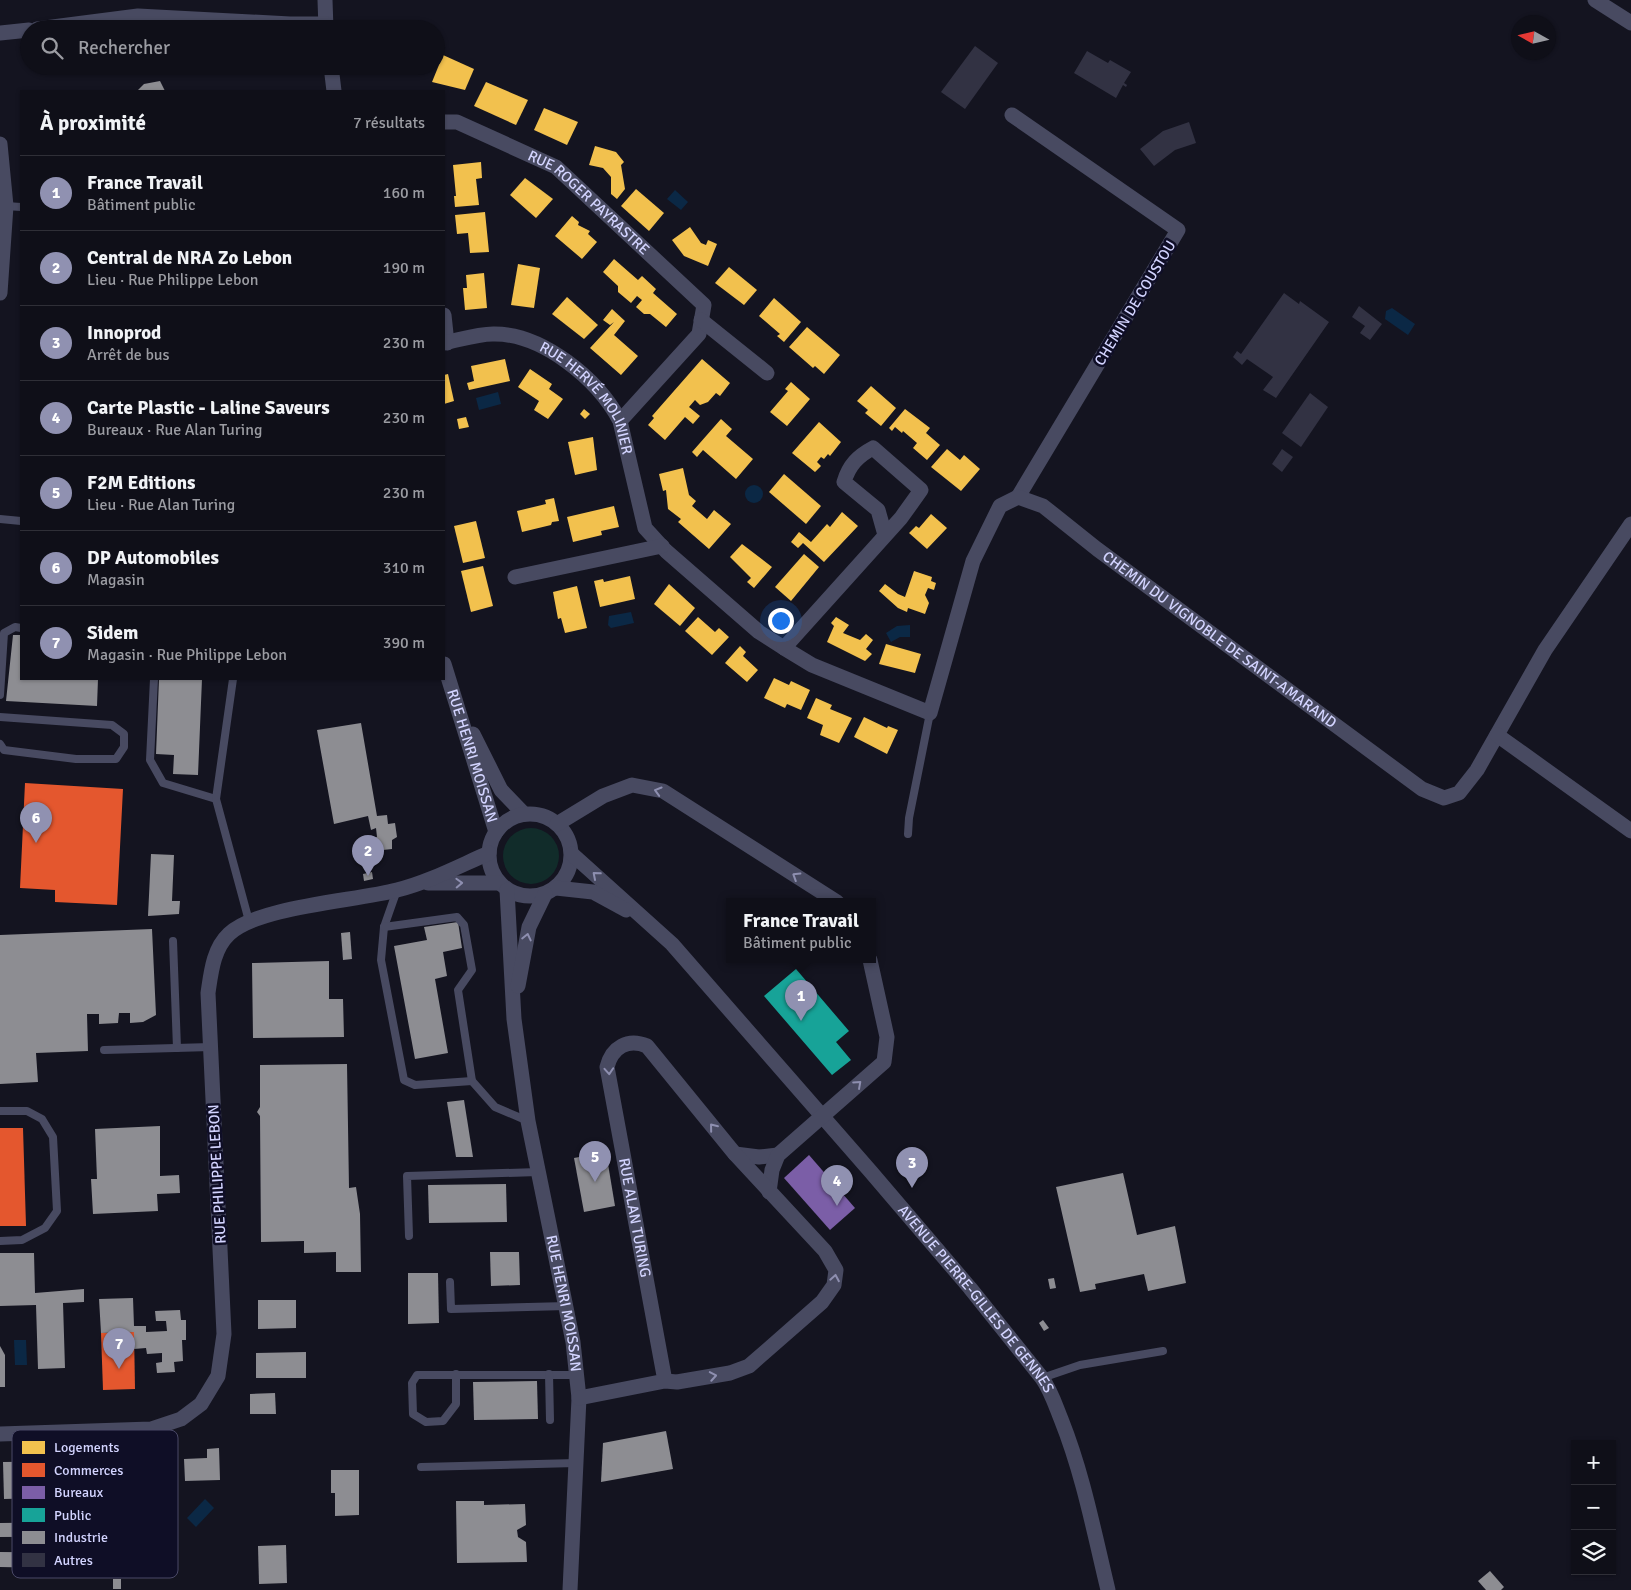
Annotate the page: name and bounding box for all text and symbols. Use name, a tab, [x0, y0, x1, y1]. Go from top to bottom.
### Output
north arrow	[1511, 15, 1556, 60]
search box	[20, 20, 445, 75]
icon: search	[38, 34, 66, 62]
text: Rechercher	[78, 36, 170, 60]
text: À proximité	[40, 110, 146, 136]
text: 7 résultats	[353, 113, 425, 133]
street label: RUE ROGER PAYRASTRE	[525, 146, 653, 258]
text: France Travail	[87, 171, 203, 195]
text: 1	[52, 183, 60, 203]
text: 160 m	[383, 183, 425, 203]
text: Bâtiment public	[87, 195, 195, 215]
street label: CHEMIN DE COUSTOU	[1091, 237, 1179, 369]
text: Central de NRA Zo Lebon	[87, 246, 292, 270]
text: 2	[52, 258, 60, 278]
text: 190 m	[383, 258, 425, 278]
text: Lieu · Rue Philippe Lebon	[87, 270, 259, 290]
text: Innoprod	[87, 321, 161, 345]
text: 3	[52, 333, 60, 353]
text: 230 m	[383, 333, 425, 353]
street label: RUE HERVÉ MOLINIER	[537, 338, 636, 456]
text: Arrêt de bus	[87, 345, 170, 365]
text: Carte Plastic - Laline Saveurs	[87, 396, 330, 420]
text: 4	[52, 408, 60, 428]
text: 230 m	[383, 408, 425, 428]
text: Bureaux · Rue Alan Turing	[87, 420, 262, 440]
text: F2M Editions	[87, 471, 195, 495]
text: 5	[52, 483, 60, 503]
text: 230 m	[383, 483, 425, 503]
text: Lieu · Rue Alan Turing	[87, 495, 235, 515]
text: DP Automobiles	[87, 546, 219, 570]
street label: CHEMIN DU VIGNOBLE DE SAINT-AMARAND	[1099, 547, 1340, 732]
text: 6	[52, 558, 60, 578]
text: 310 m	[383, 558, 425, 578]
text: Magasin	[87, 570, 145, 590]
your location	[768, 608, 794, 634]
text: Sidem	[87, 621, 138, 645]
text: 7	[52, 633, 60, 653]
text: 390 m	[383, 633, 425, 653]
text: Magasin · Rue Philippe Lebon	[87, 645, 287, 665]
street label: RUE HENRI MOISSAN	[443, 687, 501, 825]
one-way arrow	[654, 787, 663, 797]
pin: 6	[20, 802, 52, 843]
pin: 2	[352, 835, 384, 876]
one-way arrow	[592, 872, 601, 881]
one-way arrow	[793, 873, 802, 882]
one-way arrow	[455, 877, 463, 888]
popup	[726, 898, 876, 963]
text: France Travail	[743, 909, 859, 933]
one-way arrow	[521, 932, 532, 941]
text: Bâtiment public	[743, 933, 852, 953]
pin: 1	[785, 980, 817, 1021]
one-way arrow	[603, 1067, 614, 1075]
one-way arrow	[853, 1081, 862, 1090]
street label: RUE PHILIPPE LEBON	[204, 1104, 230, 1244]
one-way arrow	[711, 1124, 719, 1133]
pin: 5	[579, 1141, 611, 1182]
pin: 3	[896, 1147, 928, 1188]
street label: RUE ALAN TURING	[615, 1157, 655, 1279]
pin: 4	[821, 1165, 853, 1206]
street label: AVENUE PIERRE-GILLES DE GENNES	[894, 1201, 1058, 1396]
street label: RUE HENRI MOISSAN	[542, 1233, 585, 1372]
one-way arrow	[829, 1274, 839, 1283]
pin: 7	[103, 1328, 135, 1369]
one-way arrow	[708, 1371, 717, 1381]
legend	[12, 1430, 178, 1578]
text: Logements	[54, 1439, 119, 1456]
map controls	[1571, 1440, 1616, 1575]
button: +	[1571, 1440, 1616, 1485]
text: Commerces	[54, 1462, 124, 1479]
text: Bureaux	[54, 1484, 104, 1501]
button: −	[1571, 1485, 1616, 1530]
text: Public	[54, 1507, 92, 1524]
text: Industrie	[54, 1529, 108, 1546]
button: layers	[1571, 1530, 1616, 1575]
text: Autres	[54, 1552, 93, 1569]

